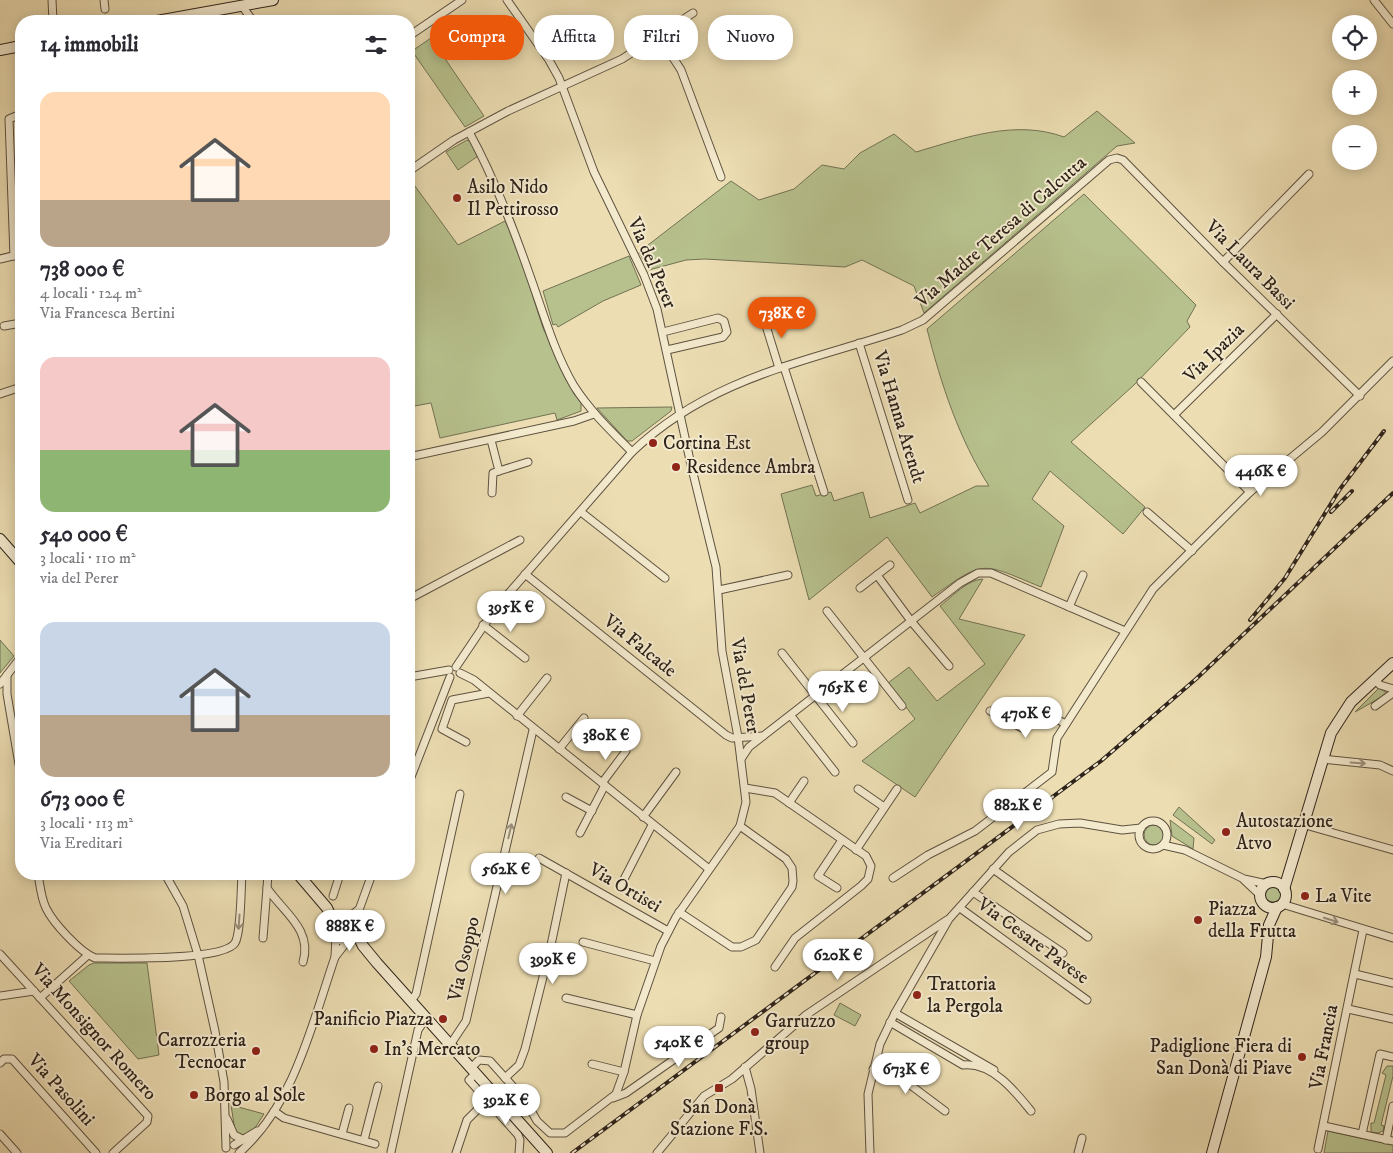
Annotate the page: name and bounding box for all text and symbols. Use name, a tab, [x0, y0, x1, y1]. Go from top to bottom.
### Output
chip: Compra	[430, 15, 524, 60]
chip: Affitta	[534, 15, 614, 60]
chip: Filtri	[624, 15, 698, 60]
chip: Nuovo	[708, 15, 793, 60]
map controls	[1332, 15, 1377, 170]
button: locate	[1332, 15, 1377, 60]
icon: filters	[362, 31, 390, 59]
text: 14 immobili	[40, 32, 138, 58]
button: +	[1332, 70, 1377, 115]
icon: home	[170, 125, 260, 215]
button: −	[1332, 125, 1377, 170]
street label: Via Madre Teresa di Calcutta	[910, 151, 1091, 313]
place label: Asilo Nido Il Pettirosso	[467, 176, 559, 221]
marker: Asilo Nido Il Pettirosso	[451, 192, 463, 204]
street label: Via del Perer	[622, 213, 681, 312]
street label: Via Laura Bassi	[1200, 215, 1299, 314]
text: 738 000 €	[40, 257, 125, 283]
text: 4 locali · 124 m²	[40, 283, 142, 303]
pin: 738K €	[741, 296, 823, 339]
text: Via Francesca Bertini	[40, 303, 175, 323]
text: 738K €	[759, 303, 805, 323]
street label: Via Ipazia	[1178, 319, 1249, 388]
street label: Via Hanna Arendt	[868, 347, 930, 486]
icon: home	[170, 390, 260, 480]
place label: Cortina Est	[663, 432, 751, 455]
marker: Cortina Est	[647, 437, 659, 449]
pin: 446K €	[1220, 454, 1302, 497]
place label: Residence Ambra	[686, 456, 815, 479]
marker: Residence Ambra	[670, 461, 682, 473]
text: 446K €	[1236, 461, 1286, 481]
text: 540 000 €	[40, 522, 128, 548]
text: 3 locali · 110 m²	[40, 548, 136, 568]
text: via del Perer	[40, 568, 118, 588]
pin: 395K €	[470, 590, 552, 633]
text: 395K €	[488, 597, 534, 617]
street label: Via Falcade	[598, 609, 681, 682]
street label: Via del Perer	[725, 635, 765, 736]
icon: home	[170, 655, 260, 745]
pin: 765K €	[802, 670, 884, 713]
text: 765K €	[819, 677, 867, 697]
pin: 470K €	[985, 696, 1067, 739]
text: 470K €	[1001, 703, 1051, 723]
pin: 380K €	[565, 718, 647, 761]
text: 380K €	[583, 725, 629, 745]
one-way arrow	[1350, 759, 1366, 768]
text: 673 000 €	[40, 787, 125, 813]
pin: 882K €	[977, 788, 1059, 831]
text: 882K €	[994, 795, 1042, 815]
place label: Autostazione Atvo	[1236, 810, 1333, 855]
text: 3 locali · 113 m²	[40, 813, 133, 833]
one-way arrow	[506, 824, 515, 840]
marker: Autostazione Atvo	[1220, 826, 1232, 838]
text: Via Ereditari	[40, 833, 122, 853]
pin: 562K €	[465, 852, 547, 895]
street label: Via Ortisei	[584, 858, 665, 918]
text: 562K €	[482, 859, 530, 879]
place label: La Vite	[1315, 885, 1372, 908]
marker: La Vite	[1299, 890, 1311, 902]
street label: Via Cesare Pavese	[972, 892, 1093, 989]
place label: Piazza della Frutta	[1208, 898, 1296, 943]
pin: 888K €	[309, 910, 391, 952]
one-way arrow	[234, 914, 243, 930]
street label: Via Osoppo	[443, 914, 485, 1005]
marker: Piazza della Frutta	[1192, 914, 1204, 926]
text: 888K €	[326, 916, 374, 936]
one-way arrow	[1323, 916, 1339, 926]
pin: 620K €	[797, 938, 879, 981]
pin: 399K €	[512, 942, 594, 985]
text: 620K €	[814, 945, 862, 965]
text: 399K €	[530, 949, 576, 969]
street label: Via Monsignor Romero	[26, 958, 161, 1105]
place label: Trattoria la Pergola	[927, 973, 1003, 1018]
marker: Trattoria la Pergola	[911, 989, 923, 1001]
street label: Via Francia	[1304, 1003, 1343, 1092]
place label: Panificio Piazza	[313, 1008, 433, 1031]
place label: Garruzzo group	[765, 1010, 835, 1055]
marker: Panificio Piazza	[437, 1013, 449, 1025]
pin: 540K €	[638, 1026, 720, 1068]
marker: Garruzzo group	[749, 1026, 761, 1038]
place label: Carrozzeria Tecnocar	[158, 1029, 246, 1074]
text: 540K €	[655, 1032, 703, 1052]
place label: Padiglione Fiera di San Donà di Piave	[1150, 1035, 1292, 1080]
place label: In's Mercato	[384, 1038, 480, 1061]
marker: In's Mercato	[368, 1043, 380, 1055]
marker: Carrozzeria Tecnocar	[250, 1045, 262, 1057]
street label: Via Pasolini	[22, 1048, 99, 1131]
marker: Padiglione Fiera di San Donà di Piave	[1296, 1051, 1308, 1063]
pin: 673K €	[865, 1052, 947, 1095]
text: 673K €	[883, 1059, 929, 1079]
marker: San Donà Stazione F.S.	[713, 1082, 725, 1094]
place label: Borgo al Sole	[204, 1084, 305, 1107]
pin: 392K €	[465, 1084, 547, 1126]
marker: Borgo al Sole	[188, 1089, 200, 1101]
text: 392K €	[483, 1090, 529, 1110]
place label: San Donà Stazione F.S.	[670, 1096, 768, 1141]

